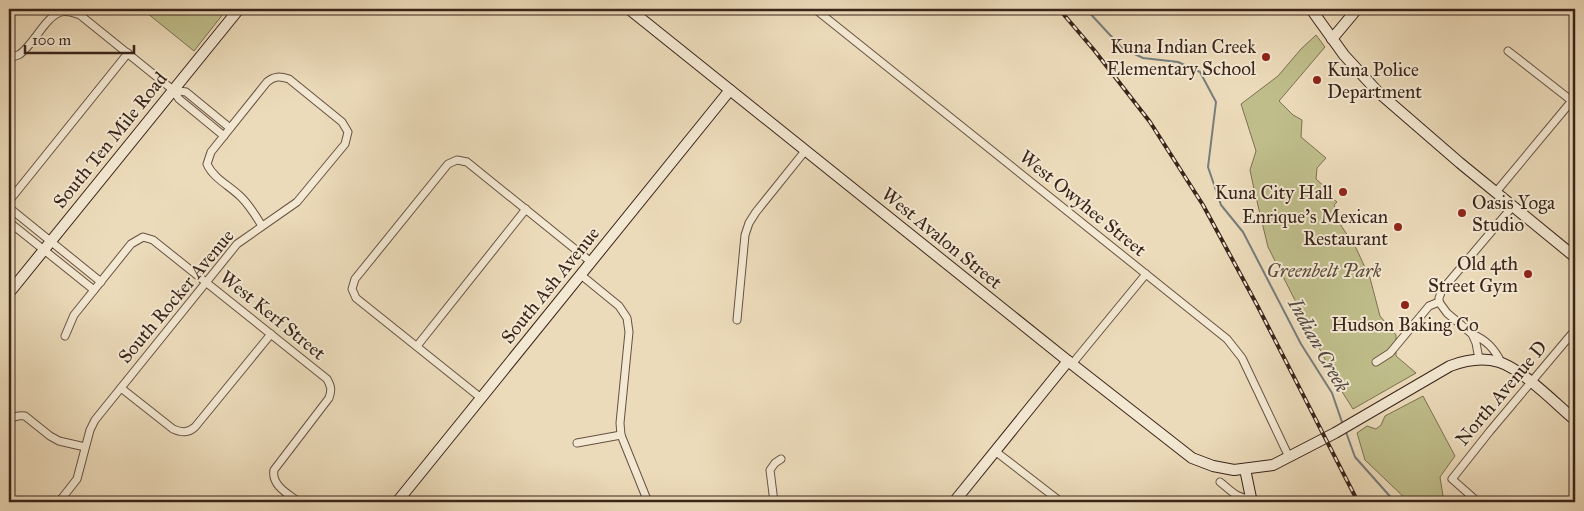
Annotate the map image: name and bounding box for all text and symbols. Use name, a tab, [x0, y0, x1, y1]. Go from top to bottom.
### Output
scale bar	[25, 22, 134, 54]
text: 100 m	[32, 31, 72, 49]
place label: Kuna Indian Creek Elementary School	[1107, 35, 1257, 80]
marker: Kuna Indian Creek Elementary School	[1260, 51, 1272, 63]
place label: Kuna Police Department	[1327, 58, 1422, 103]
street label: South Ten Mile Road	[48, 67, 172, 213]
marker: Kuna Police Department	[1311, 74, 1323, 86]
street label: West Owyhee Street	[1015, 145, 1151, 261]
place label: Kuna City Hall	[1215, 181, 1334, 204]
street label: West Avalon Street	[877, 182, 1007, 294]
marker: Kuna City Hall	[1337, 186, 1349, 198]
place label: Oasis Yoga Studio	[1472, 191, 1556, 236]
place label: Enrique's Mexican Restaurant	[1242, 205, 1388, 250]
marker: Oasis Yoga Studio	[1456, 207, 1468, 219]
marker: Enrique's Mexican Restaurant	[1392, 221, 1404, 233]
street label: South Ash Avenue	[496, 222, 604, 348]
street label: South Rocker Avenue	[113, 224, 239, 368]
place label: Old 4th Street Gym	[1428, 252, 1518, 297]
park label: Greenbelt Park	[1267, 259, 1382, 282]
street label: West Kerf Street	[216, 265, 331, 365]
marker: Old 4th Street Gym	[1522, 268, 1534, 280]
water label: Indian Creek	[1283, 293, 1355, 396]
marker: Hudson Baking Co	[1399, 299, 1411, 311]
place label: Hudson Baking Co	[1331, 313, 1479, 337]
street label: North Avenue D	[1450, 336, 1552, 450]

